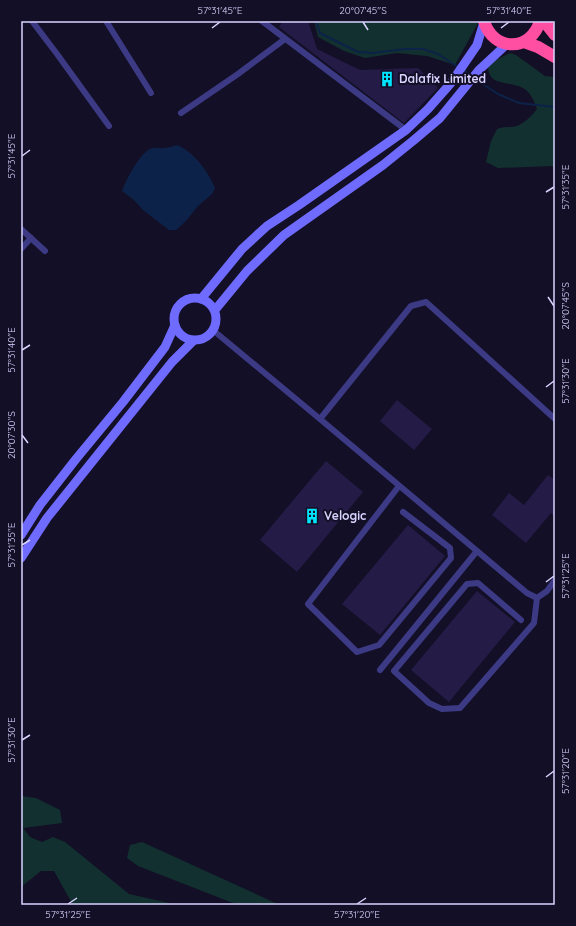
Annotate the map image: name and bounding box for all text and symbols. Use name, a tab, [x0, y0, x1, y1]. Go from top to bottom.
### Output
text: 57°31'45"E	[197, 4, 243, 17]
text: 20°07'45"S	[339, 4, 387, 17]
text: 57°31'40"E	[486, 4, 532, 17]
building icon: Dalafix Limited	[378, 70, 396, 88]
place label: Dalafix Limited	[399, 71, 486, 86]
text: 57°31'45"E	[5, 133, 18, 179]
text: 57°31'35"E	[559, 164, 572, 209]
text: 20°07'45"S	[559, 282, 572, 330]
text: 57°31'40"E	[5, 327, 18, 373]
text: 57°31'30"E	[559, 358, 572, 404]
text: 20°07'30"S	[5, 411, 18, 459]
building icon: Velogic	[303, 507, 321, 525]
place label: Velogic	[324, 508, 366, 523]
text: 57°31'35"E	[5, 522, 18, 567]
text: 57°31'25"E	[559, 553, 572, 599]
text: 57°31'30"E	[5, 717, 18, 763]
text: 57°31'20"E	[559, 748, 572, 794]
text: 57°31'25"E	[45, 908, 91, 921]
text: 57°31'20"E	[334, 908, 380, 921]

